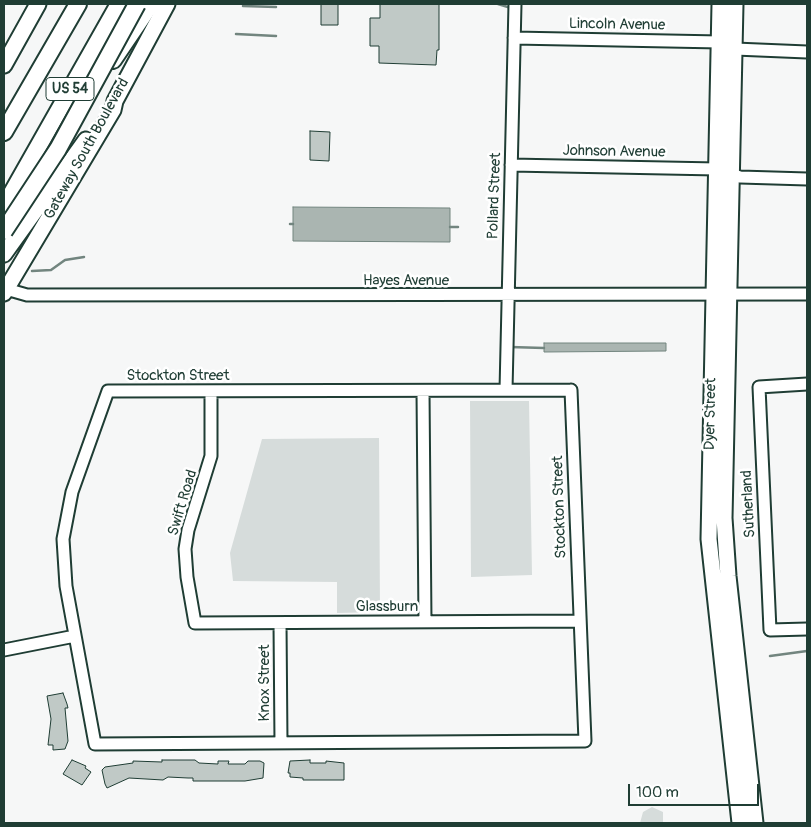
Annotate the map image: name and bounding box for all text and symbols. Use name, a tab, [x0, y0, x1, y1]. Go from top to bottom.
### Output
street label: Lincoln Avenue	[569, 15, 665, 35]
street label: Gateway South Boulevard	[41, 75, 133, 223]
road number: US 54	[46, 78, 94, 100]
street label: Johnson Avenue	[562, 142, 666, 162]
street label: Pollard Street	[484, 152, 506, 240]
street label: Hayes Avenue	[363, 272, 449, 290]
street label: Stockton Street	[126, 367, 230, 385]
street label: Dyer Street	[701, 378, 721, 450]
street label: Stockton Street	[549, 455, 571, 559]
street label: Swift Road	[164, 468, 202, 538]
street label: Sutherland	[738, 470, 760, 538]
street label: Glassburn	[356, 598, 418, 616]
street label: Knox Street	[256, 644, 274, 722]
scale bar	[631, 774, 762, 806]
text: 100 m	[636, 783, 679, 802]

